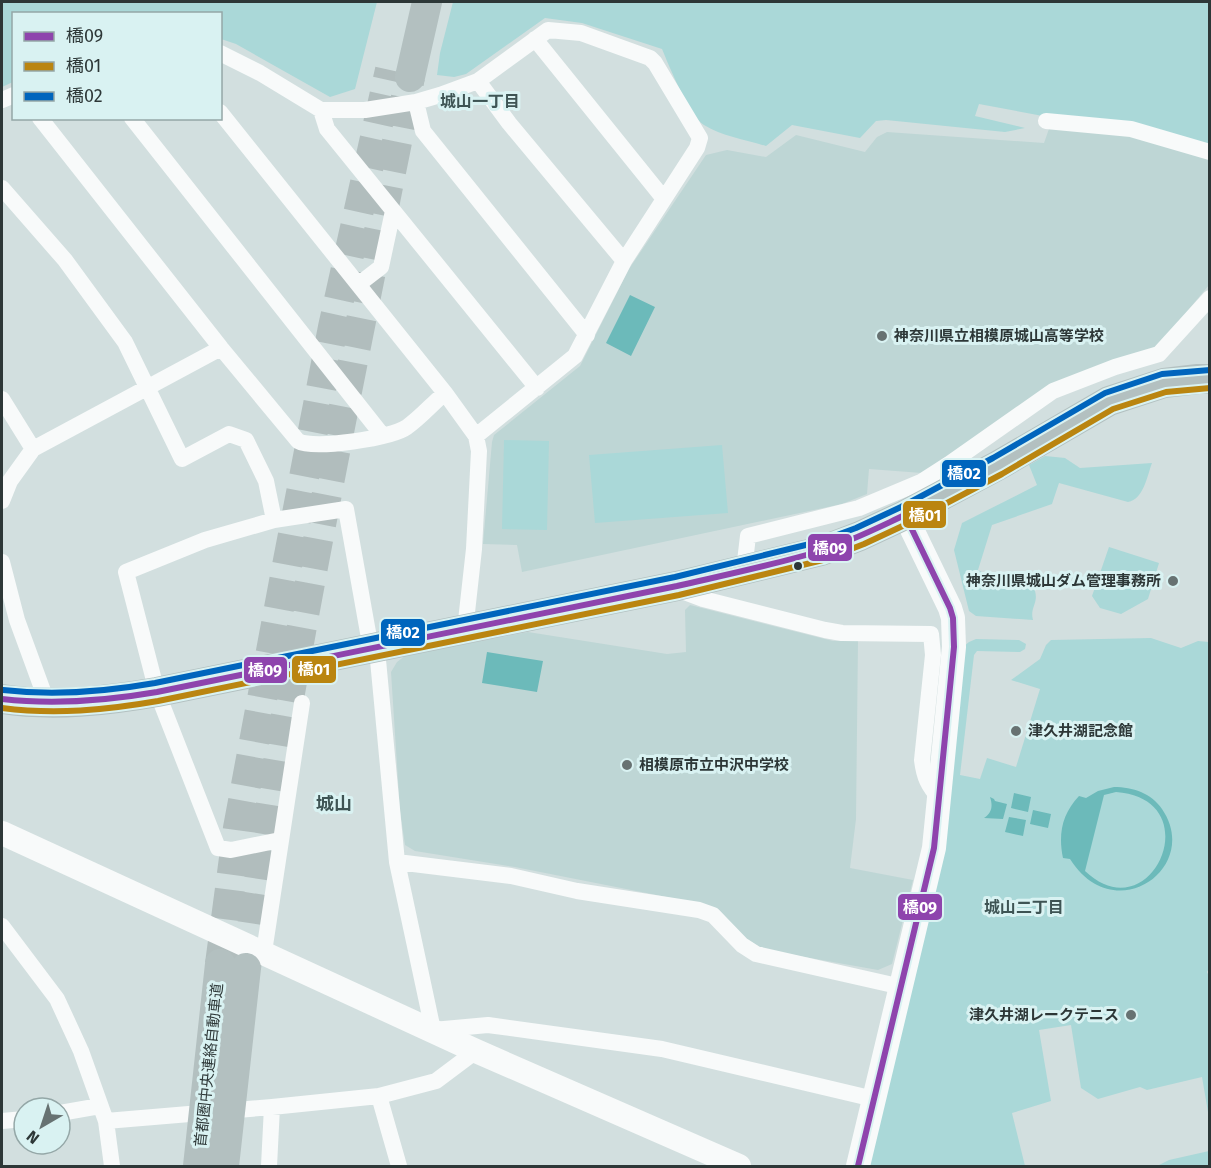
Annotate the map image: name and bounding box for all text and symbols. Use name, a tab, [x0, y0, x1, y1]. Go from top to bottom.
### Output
legend	[12, 12, 222, 120]
text: 橋09	[66, 25, 103, 47]
text: 橋01	[66, 55, 101, 77]
text: 橋02	[66, 85, 103, 107]
district label: 城山一丁目	[440, 92, 520, 111]
place label: 神奈川県立相模原城山高等学校	[893, 327, 1104, 345]
marker: 神奈川県立相模原城山高等学校	[875, 329, 889, 343]
line badge: 橋02	[941, 459, 987, 488]
text: 橋02	[947, 464, 981, 483]
line badge: 橋01	[902, 500, 947, 529]
text: 橋01	[909, 506, 941, 525]
line badge: 橋09	[807, 533, 853, 562]
text: 橋09	[813, 539, 847, 558]
unlabelled marker	[792, 560, 804, 572]
place label: 神奈川県城山ダム管理事務所	[965, 572, 1161, 590]
marker: 神奈川県城山ダム管理事務所	[1166, 574, 1180, 588]
line badge: 橋02	[380, 618, 426, 647]
text: 橋02	[386, 623, 420, 642]
line badge: 橋01	[291, 655, 337, 684]
line badge: 橋09	[243, 656, 288, 684]
text: 橋01	[298, 660, 330, 679]
text: 橋09	[248, 661, 282, 680]
place label: 津久井湖記念館	[1028, 722, 1133, 740]
marker: 津久井湖記念館	[1009, 724, 1023, 738]
place label: 相模原市立中沢中学校	[639, 756, 789, 774]
marker: 相模原市立中沢中学校	[620, 758, 634, 772]
district label: 城山	[316, 793, 352, 815]
line badge: 橋09	[897, 893, 943, 921]
text: 橋09	[903, 898, 937, 917]
district label: 城山二丁目	[984, 898, 1064, 917]
street label: 首都圏中央連絡自動車道	[191, 982, 227, 1148]
place label: 津久井湖レークテニス	[969, 1006, 1119, 1024]
marker: 津久井湖レークテニス	[1124, 1008, 1138, 1022]
north arrow	[12, 1096, 72, 1156]
text: N	[23, 1127, 43, 1148]

